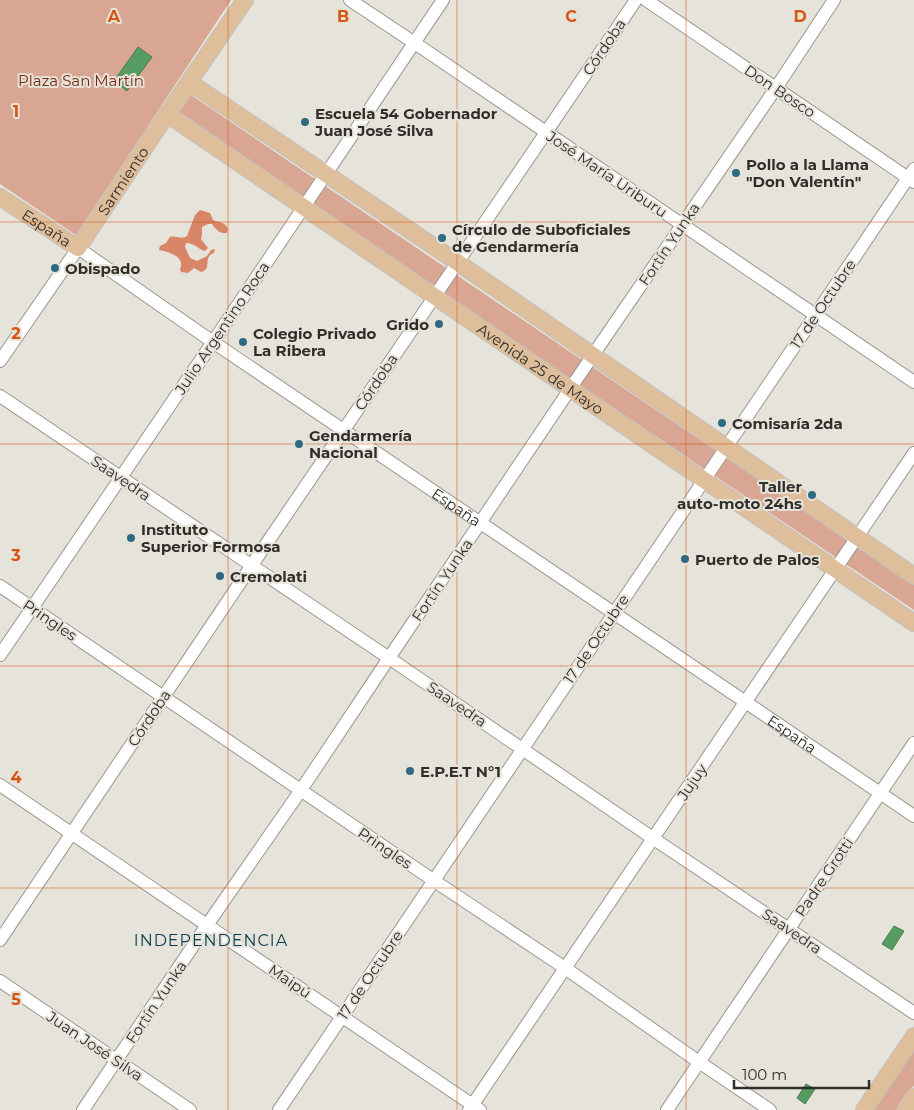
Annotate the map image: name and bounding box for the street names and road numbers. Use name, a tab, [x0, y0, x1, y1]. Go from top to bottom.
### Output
street label: Córdoba	[578, 15, 630, 79]
street label: Don Bosco	[741, 60, 819, 122]
street label: José María Uriburu	[542, 126, 671, 221]
street label: Sarmiento	[93, 143, 152, 219]
street label: Fortín Yunka	[634, 199, 704, 289]
street label: España	[19, 205, 75, 251]
street label: 17 de Octubre	[786, 256, 860, 352]
street label: Julio Argentino Roca	[170, 258, 274, 399]
street label: Avenida 25 de Mayo	[474, 319, 607, 418]
street label: Córdoba	[350, 350, 402, 414]
street label: Saavedra	[87, 451, 155, 505]
street label: España	[429, 483, 485, 530]
street label: Fortín Yunka	[407, 535, 477, 625]
street label: 17 de Octubre	[559, 591, 633, 687]
street label: Pringles	[19, 595, 81, 645]
street label: Saavedra	[423, 677, 491, 731]
street label: Córdoba	[123, 686, 175, 750]
street label: España	[764, 710, 820, 757]
street label: Jujuy	[672, 759, 712, 805]
street label: Pringles	[354, 823, 416, 873]
street label: Padre Grotti	[791, 834, 857, 920]
street label: Saavedra	[758, 904, 826, 958]
street label: 17 de Octubre	[333, 927, 407, 1023]
street label: Fortín Yunka	[121, 957, 191, 1047]
street label: Maipú	[265, 960, 315, 1002]
street label: Juan José Silva	[43, 1006, 147, 1085]

